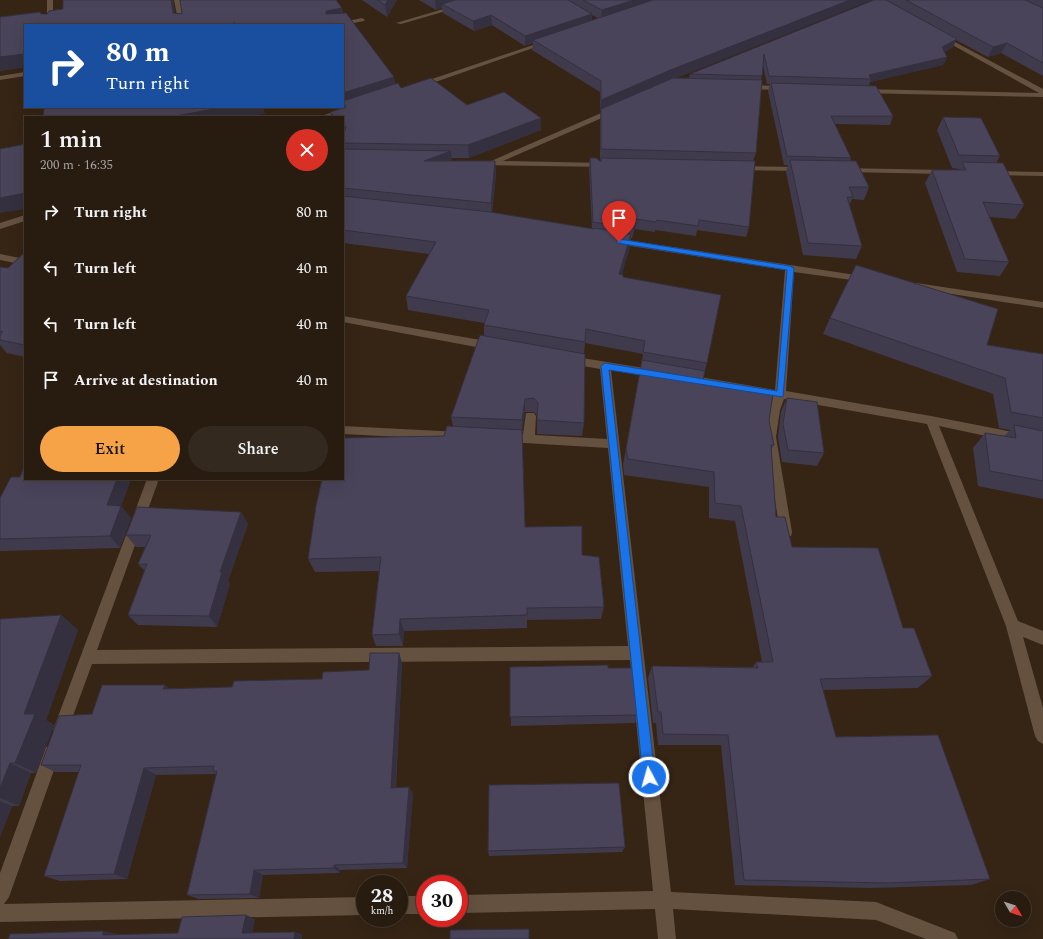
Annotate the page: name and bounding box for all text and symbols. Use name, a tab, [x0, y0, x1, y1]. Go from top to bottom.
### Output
text: 80 m	[106, 31, 170, 74]
icon: right	[40, 40, 92, 92]
text: Turn right	[106, 70, 189, 97]
text: 1 min	[40, 122, 102, 158]
button: close	[286, 129, 328, 171]
text: 200 m · 16:35	[40, 155, 113, 175]
icon: right	[40, 201, 62, 223]
text: Turn right	[74, 201, 147, 224]
text: 80 m	[296, 201, 328, 224]
pin	[602, 201, 636, 242]
icon: arrive	[608, 207, 630, 229]
icon: left	[40, 257, 62, 279]
text: Turn left	[74, 257, 136, 280]
text: 40 m	[296, 257, 328, 280]
icon: left	[40, 313, 62, 335]
text: Turn left	[74, 313, 136, 336]
text: 40 m	[296, 313, 328, 336]
icon: arrive	[40, 369, 62, 391]
text: Arrive at destination	[74, 369, 218, 392]
text: 40 m	[296, 369, 328, 392]
button: Exit	[40, 426, 180, 472]
button: Share	[188, 426, 328, 472]
position arrow	[628, 756, 670, 798]
speed limit sign: 30	[416, 875, 468, 927]
text: 28	[371, 881, 393, 911]
north arrow	[995, 891, 1031, 927]
map controls	[995, 891, 1031, 927]
text: km/h	[371, 903, 393, 919]

